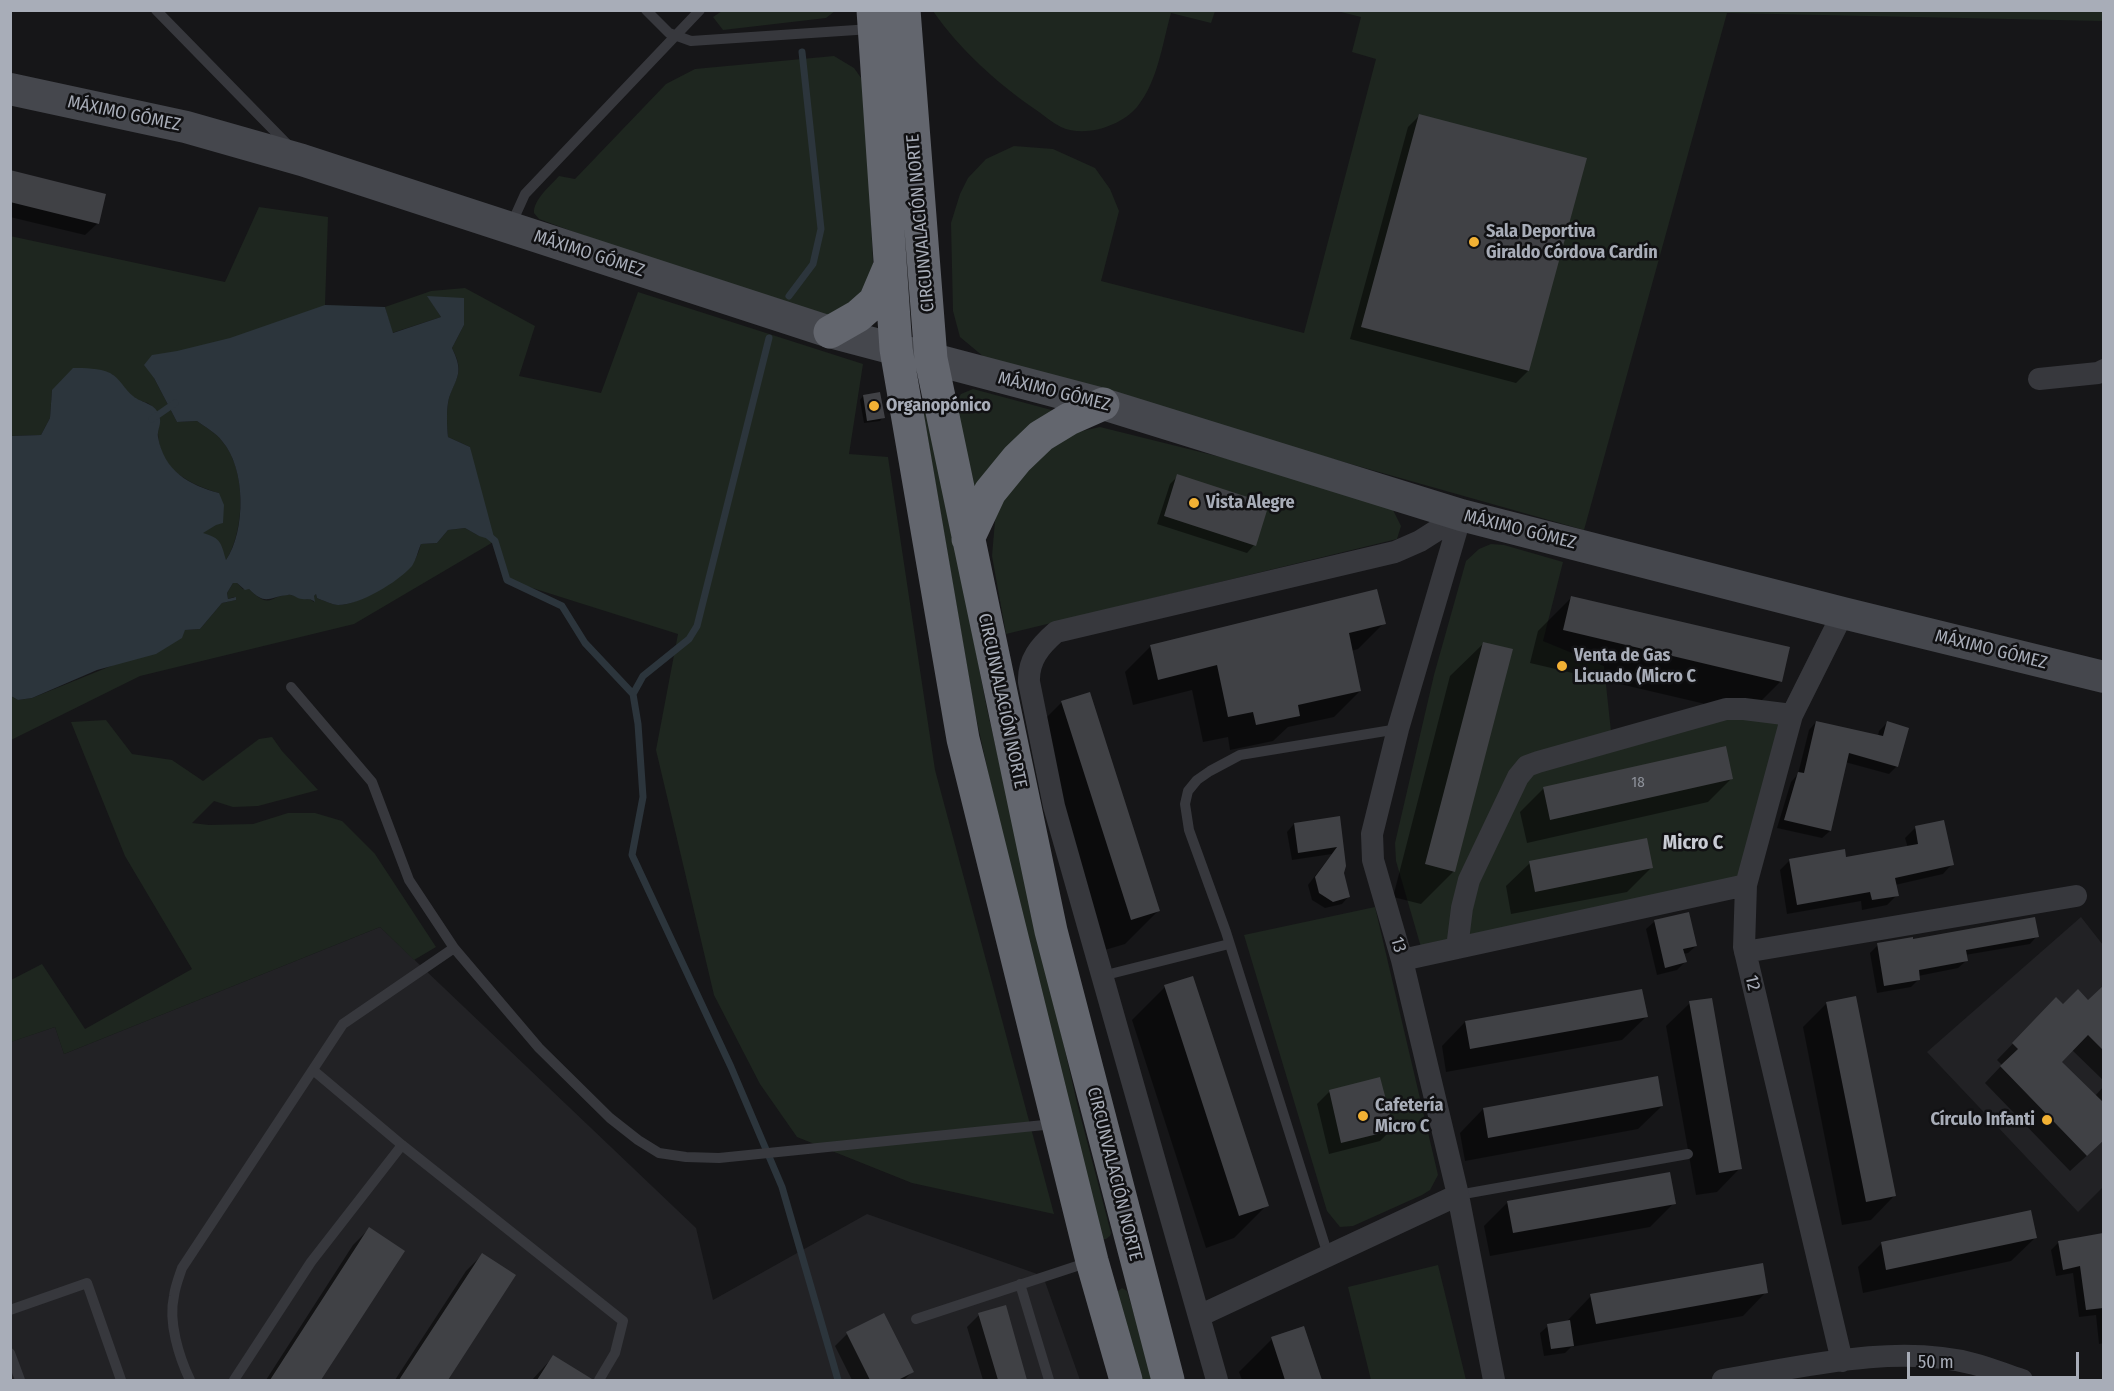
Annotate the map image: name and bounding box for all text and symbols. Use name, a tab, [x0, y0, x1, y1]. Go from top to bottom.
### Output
street label: MÁXIMO GÓMEZ	[66, 91, 182, 137]
street label: CIRCUNVALACIÓN NORTE	[902, 133, 940, 313]
place label: Sala Deportiva Giraldo Córdova Cardín	[1486, 221, 1658, 264]
street label: MÁXIMO GÓMEZ	[531, 226, 647, 282]
marker: Sala Deportiva Giraldo Córdova Cardín	[1467, 235, 1481, 249]
street label: MÁXIMO GÓMEZ	[996, 368, 1112, 416]
place label: Organopónico	[886, 395, 991, 417]
marker: Organopónico	[867, 399, 881, 413]
place label: Vista Alegre	[1206, 492, 1295, 514]
marker: Vista Alegre	[1187, 496, 1201, 510]
street label: MÁXIMO GÓMEZ	[1462, 506, 1578, 554]
street label: CIRCUNVALACIÓN NORTE	[973, 612, 1031, 790]
street label: MÁXIMO GÓMEZ	[1933, 626, 2049, 674]
place label: Venta de Gas Licuado (Micro C	[1574, 645, 1696, 688]
marker: Venta de Gas Licuado (Micro C	[1555, 659, 1569, 673]
house number: 18	[1631, 774, 1645, 792]
district label: Micro C	[1663, 831, 1723, 855]
street label: 13	[1386, 935, 1410, 955]
street label: 12	[1740, 973, 1764, 993]
street label: CIRCUNVALACIÓN NORTE	[1082, 1085, 1146, 1263]
place label: Cafetería Micro C	[1375, 1095, 1443, 1138]
marker: Cafetería Micro C	[1356, 1109, 1370, 1123]
place label: Círculo Infanti	[1930, 1109, 2035, 1131]
marker: Círculo Infanti	[2040, 1113, 2054, 1127]
scale bar	[1910, 1340, 2082, 1378]
text: 50 m	[1918, 1351, 1954, 1373]

